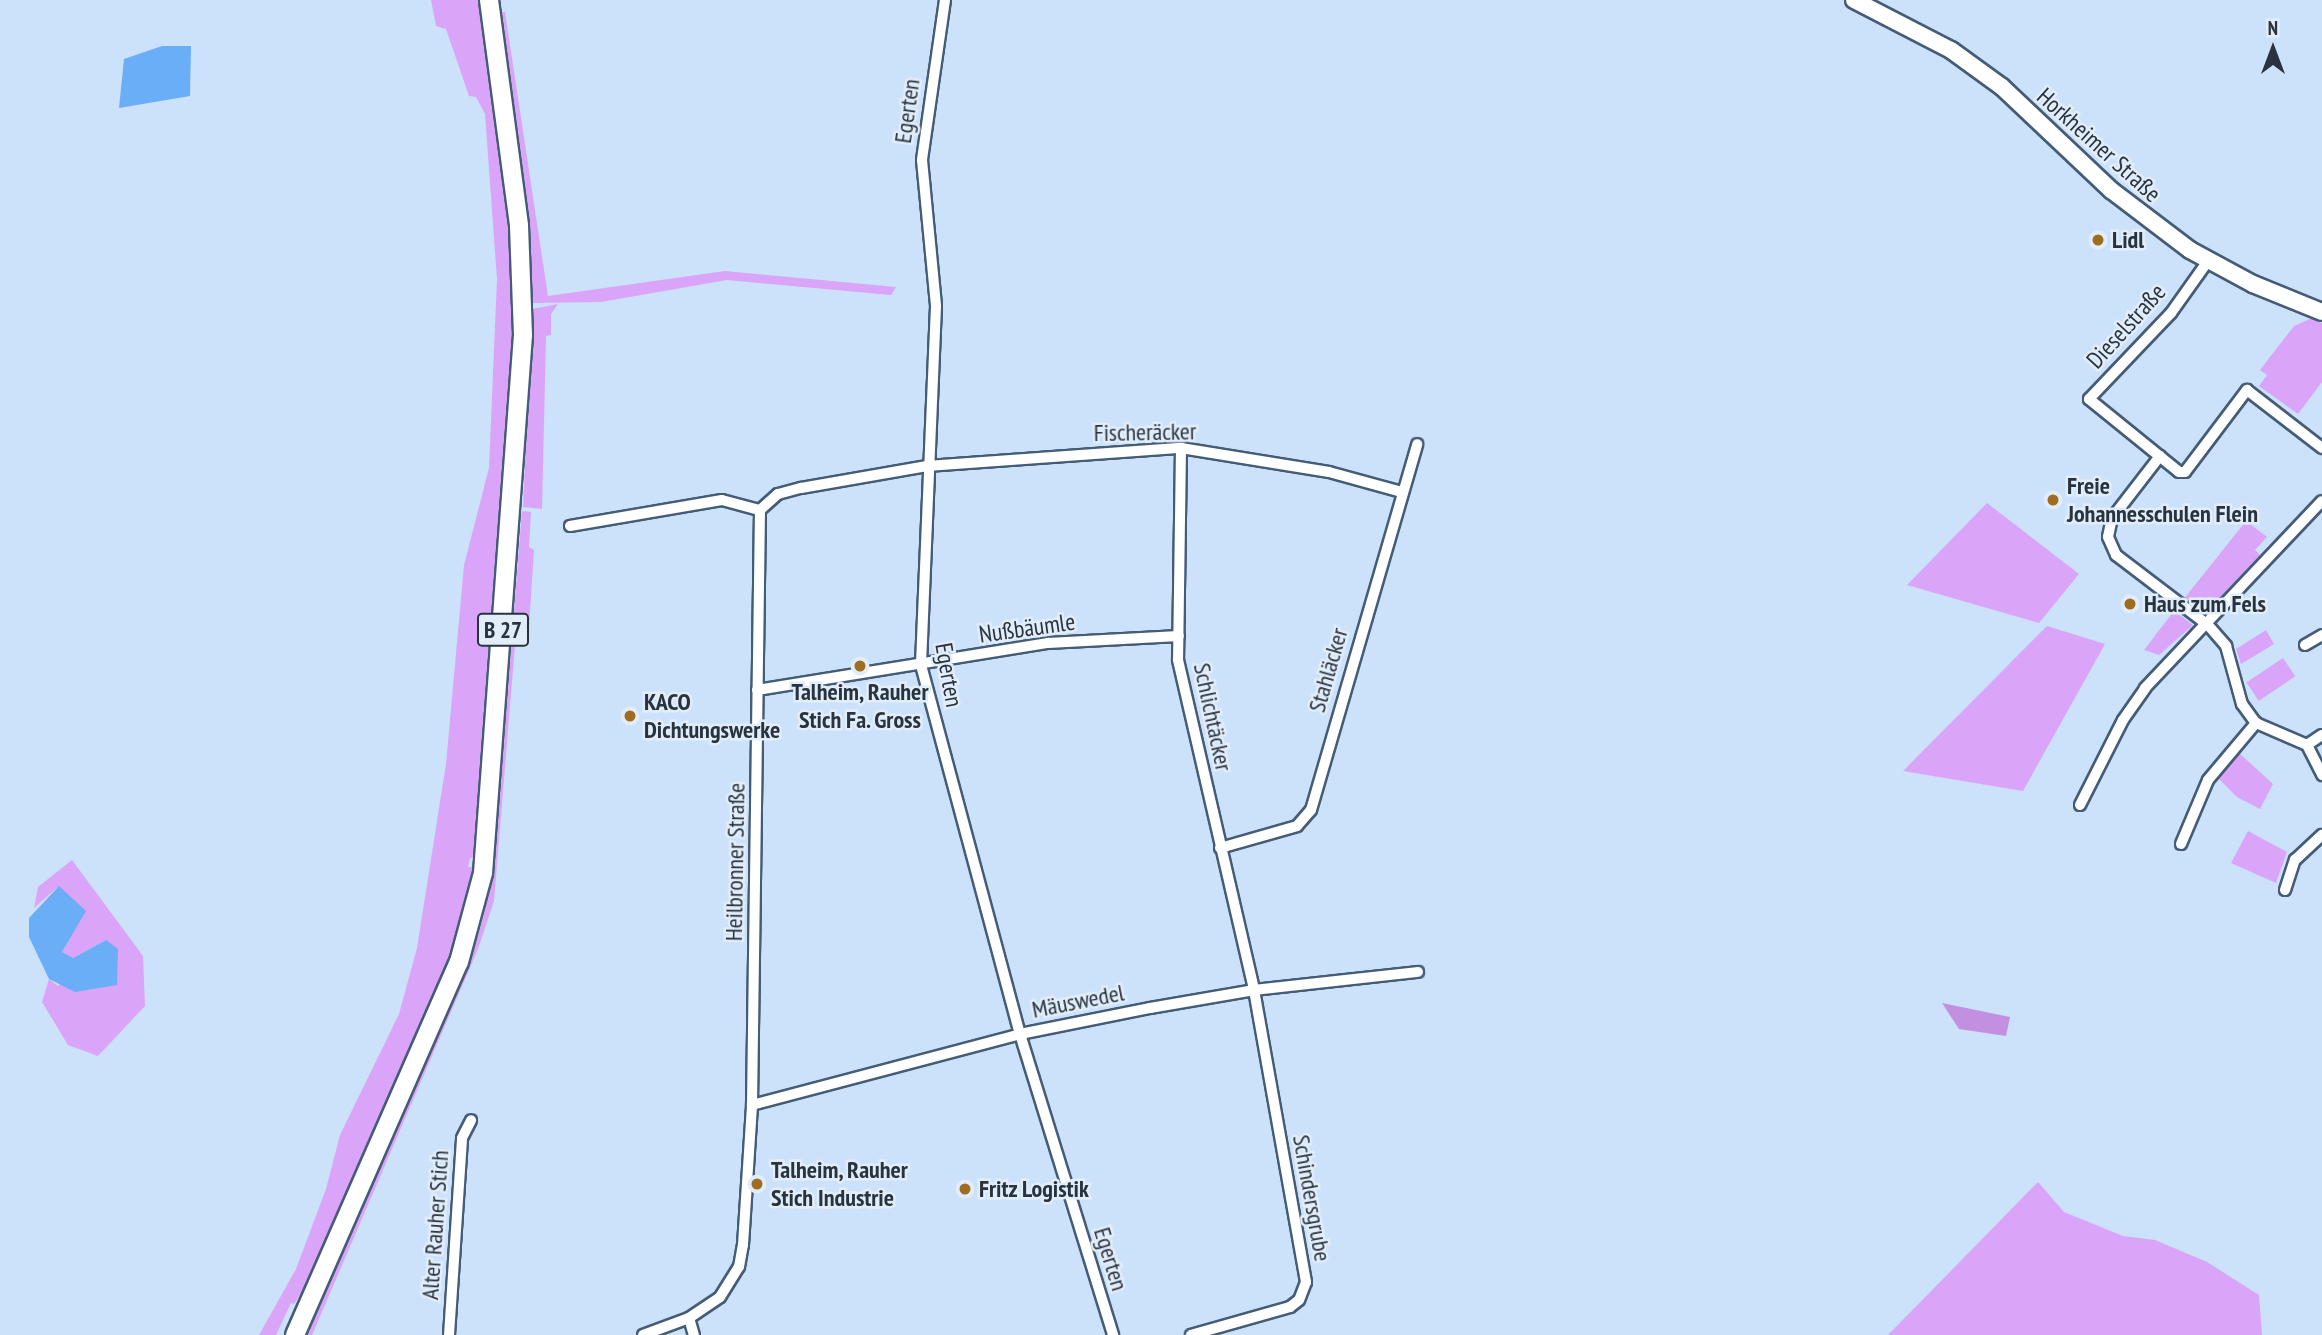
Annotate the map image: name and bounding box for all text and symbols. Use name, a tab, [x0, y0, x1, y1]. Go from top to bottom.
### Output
north arrow	[2238, 14, 2308, 84]
text: N	[2268, 16, 2278, 40]
street label: Egerten	[888, 77, 926, 145]
street label: Horkheimer Straße	[2031, 82, 2167, 208]
place label: Lidl	[2112, 226, 2144, 254]
marker: Lidl	[2090, 232, 2106, 248]
street label: Dieselstraße	[2081, 278, 2171, 374]
street label: Fischeräcker	[1093, 417, 1197, 447]
place label: Freie Johannesschulen Flein	[2067, 472, 2258, 528]
marker: Freie Johannesschulen Flein	[2045, 492, 2061, 508]
place label: Haus zum Fels	[2144, 590, 2266, 618]
marker: Haus zum Fels	[2122, 596, 2138, 612]
street label: Nußbäumle	[977, 607, 1077, 649]
road number: B 27	[477, 610, 529, 650]
street label: Stahläcker	[1302, 625, 1354, 715]
street label: Egerten	[929, 641, 969, 709]
marker: Talheim, Rauher Stich Fa. Gross	[852, 658, 868, 674]
street label: Schlichtäcker	[1188, 660, 1238, 774]
place label: Talheim, Rauher Stich Fa. Gross	[791, 678, 929, 734]
place label: KACO Dichtungswerke	[644, 688, 780, 744]
marker: KACO Dichtungswerke	[622, 708, 638, 724]
street label: Heilbronner Straße	[719, 783, 751, 941]
street label: Mäuswedel	[1030, 978, 1126, 1024]
street label: Schindersgrube	[1287, 1133, 1337, 1263]
street label: Alter Rauher Stich	[415, 1149, 455, 1301]
place label: Talheim, Rauher Stich Industrie	[771, 1156, 909, 1212]
place label: Fritz Logistik	[979, 1175, 1089, 1203]
marker: Talheim, Rauher Stich Industrie	[749, 1176, 765, 1192]
marker: Fritz Logistik	[957, 1181, 973, 1197]
street label: Egerten	[1088, 1224, 1134, 1294]

